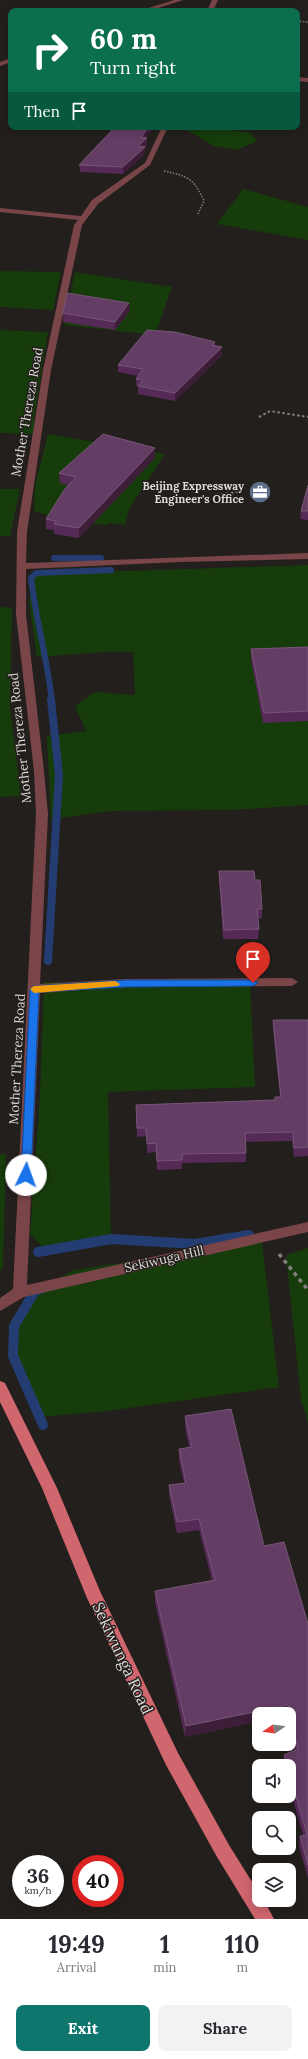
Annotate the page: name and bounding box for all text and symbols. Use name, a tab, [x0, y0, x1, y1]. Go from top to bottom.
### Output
text: 60 m	[90, 21, 157, 57]
icon: right	[24, 24, 76, 76]
text: Turn right	[90, 56, 176, 79]
icon: arrive	[68, 100, 90, 122]
text: Then	[24, 102, 60, 121]
street label: Mother Thereza Road	[7, 346, 47, 478]
place label: Beijing Expressway Engineer's Office	[142, 479, 245, 506]
office icon: Beijing Expressway Engineer's Office	[247, 479, 273, 505]
street label: Mother Thereza Road	[5, 672, 35, 804]
pin	[236, 942, 270, 983]
icon: arrive	[242, 948, 264, 970]
street label: Mother Thereza Road	[5, 993, 29, 1125]
position arrow	[5, 1154, 47, 1196]
street label: Sekiwuga Hill	[122, 1241, 206, 1276]
street label: Sekiwunga Road	[88, 1599, 158, 1718]
north arrow	[252, 1707, 296, 1751]
map controls	[252, 1707, 296, 1907]
button: sound	[252, 1759, 296, 1803]
button: search	[252, 1811, 296, 1855]
speed limit sign: 40	[72, 1855, 124, 1907]
text: 36	[27, 1863, 49, 1888]
button: layers	[252, 1863, 296, 1907]
text: km/h	[24, 1884, 52, 1897]
text: 19:49	[48, 1929, 105, 1960]
text: 1	[160, 1929, 170, 1960]
text: 110	[225, 1929, 260, 1960]
text: Arrival	[57, 1959, 97, 1976]
text: min	[153, 1959, 176, 1976]
text: m	[236, 1959, 248, 1976]
button: Exit	[16, 2005, 150, 2051]
button: Share	[158, 2005, 292, 2051]

